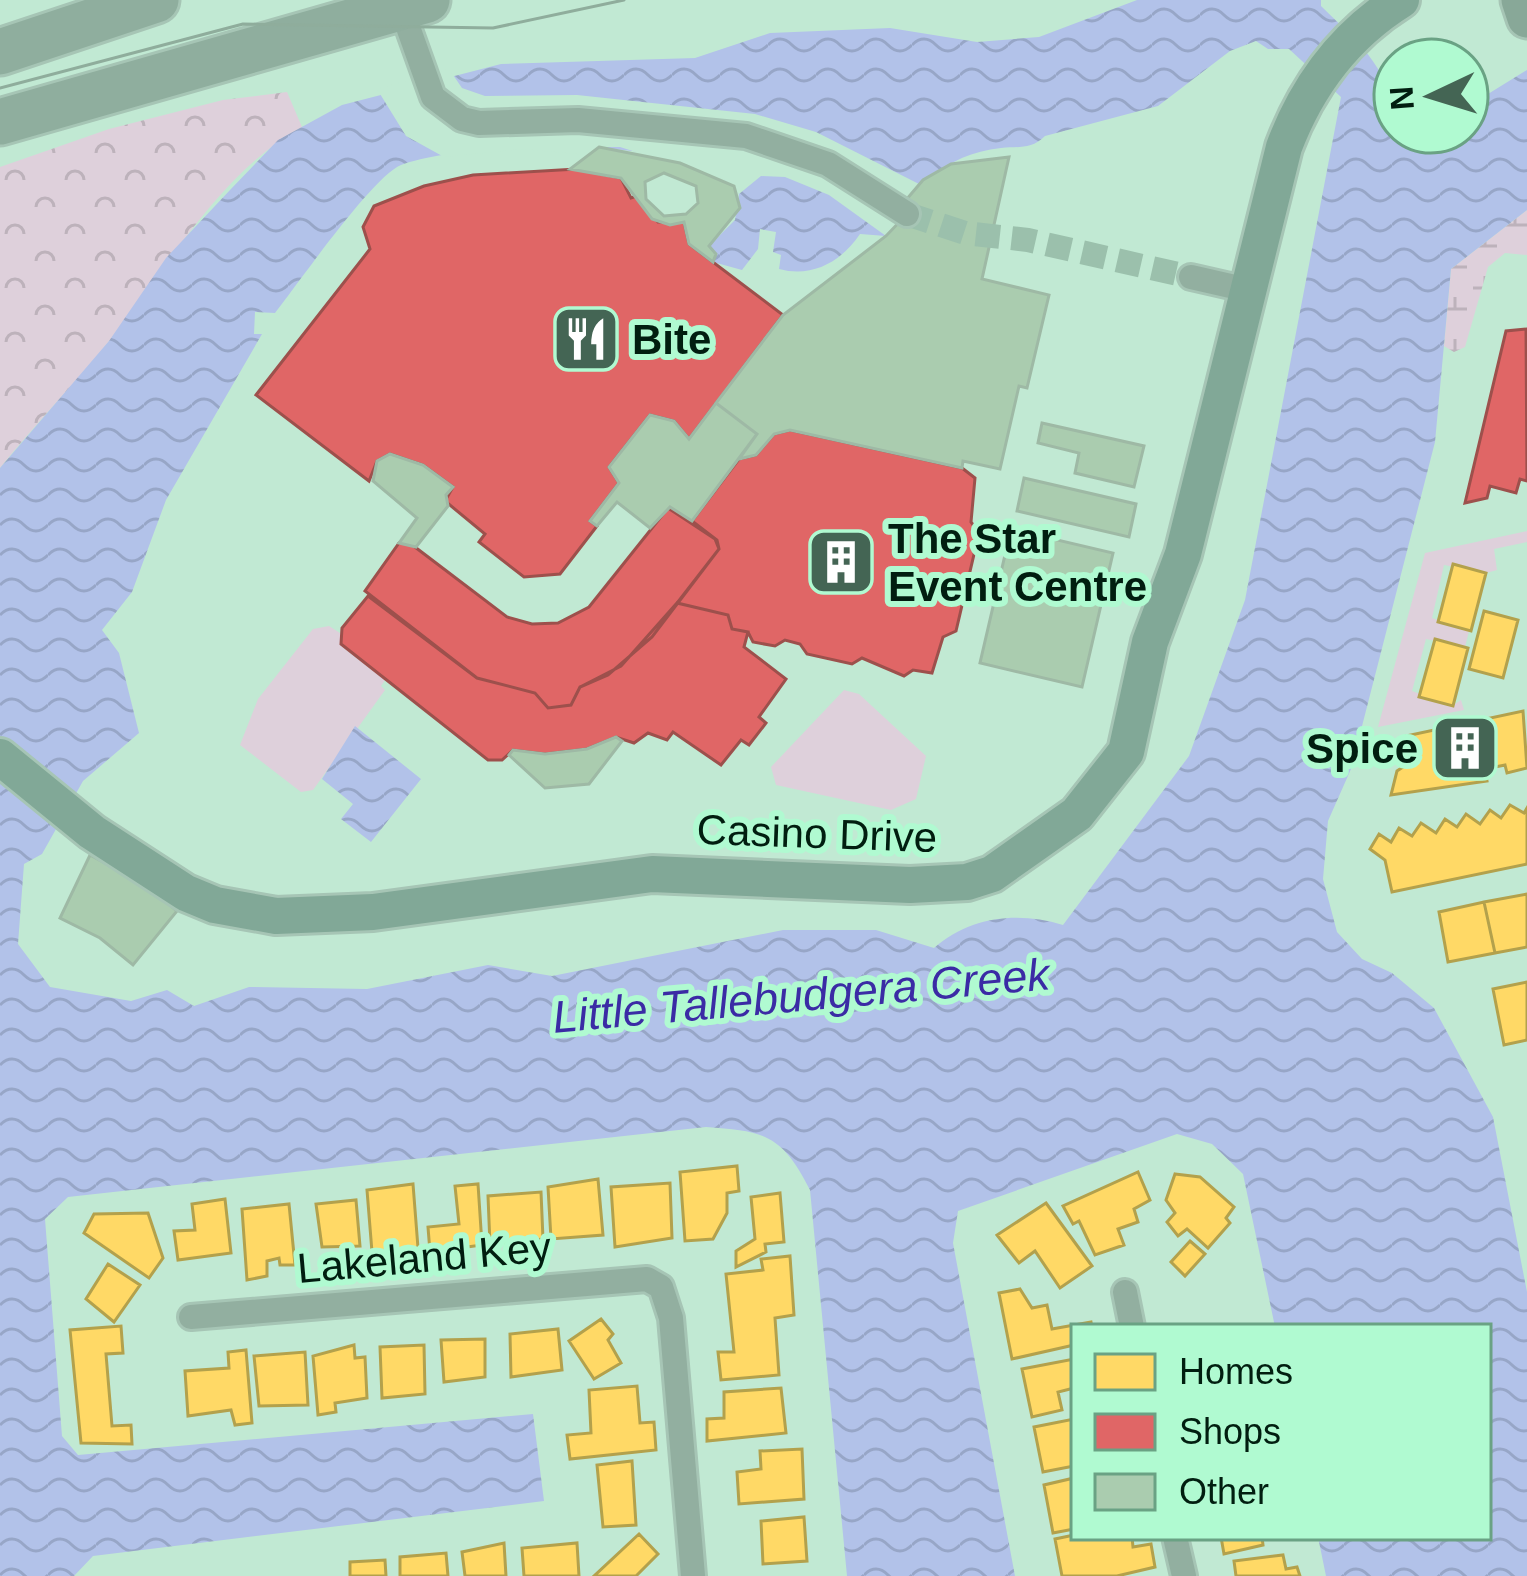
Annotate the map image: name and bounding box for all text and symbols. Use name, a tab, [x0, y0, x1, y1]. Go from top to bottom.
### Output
north arrow	[1371, 36, 1491, 156]
text: N	[1382, 85, 1421, 111]
restaurant icon: Bite	[551, 304, 621, 374]
place label: Bite	[632, 316, 711, 363]
place label: The Star Event Centre	[888, 515, 1147, 610]
building icon: The Star Event Centre	[806, 527, 876, 597]
building icon: Spice	[1430, 713, 1500, 783]
place label: Spice	[1306, 725, 1418, 772]
street label: Casino Drive	[696, 806, 938, 861]
water label: Little Tallebudgera Creek	[550, 948, 1054, 1043]
street label: Lakeland Key	[295, 1223, 553, 1292]
legend	[1071, 1324, 1491, 1540]
text: Homes	[1179, 1351, 1293, 1392]
text: Shops	[1179, 1411, 1281, 1452]
text: Other	[1179, 1471, 1269, 1512]

